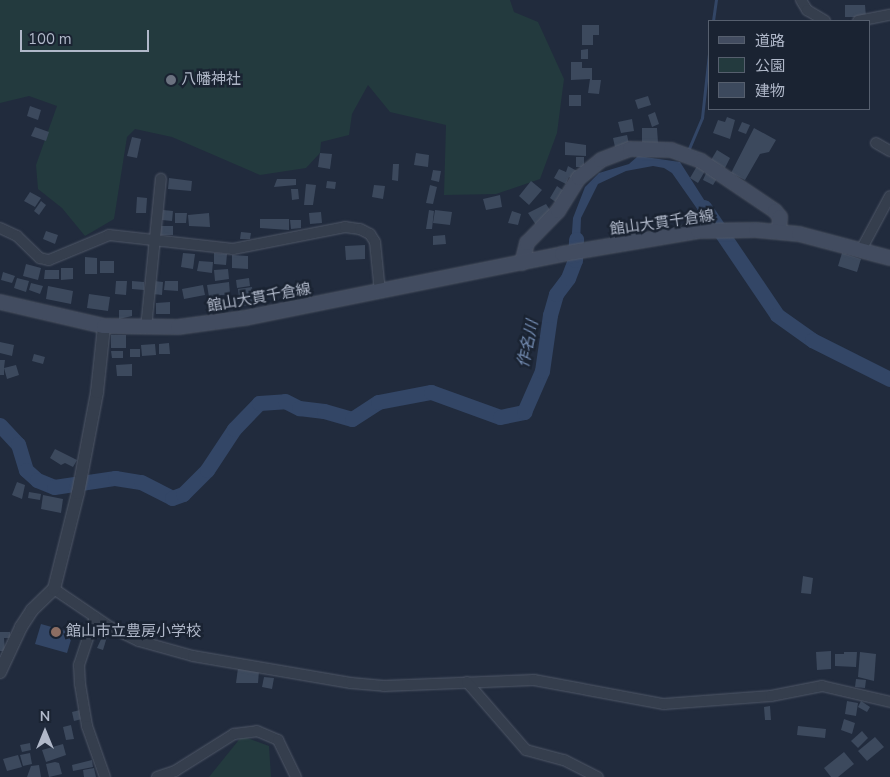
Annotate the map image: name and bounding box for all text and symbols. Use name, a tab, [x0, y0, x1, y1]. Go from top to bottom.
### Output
scale bar	[22, 20, 151, 52]
legend	[708, 20, 870, 110]
text: 100 m	[28, 29, 72, 49]
text: 道路	[755, 31, 785, 51]
text: 公園	[755, 56, 785, 76]
place label: 八幡神社	[181, 71, 241, 89]
marker: 八幡神社	[165, 74, 177, 86]
text: 建物	[755, 81, 785, 101]
street label: 館山大貫千倉線	[609, 207, 715, 239]
street label: 館山大貫千倉線	[206, 280, 312, 316]
water label: 作名川	[514, 319, 542, 369]
place label: 館山市立豊房小学校	[66, 623, 201, 641]
marker: 館山市立豊房小学校	[50, 626, 62, 638]
north arrow	[20, 707, 70, 757]
text: N	[40, 707, 50, 726]

